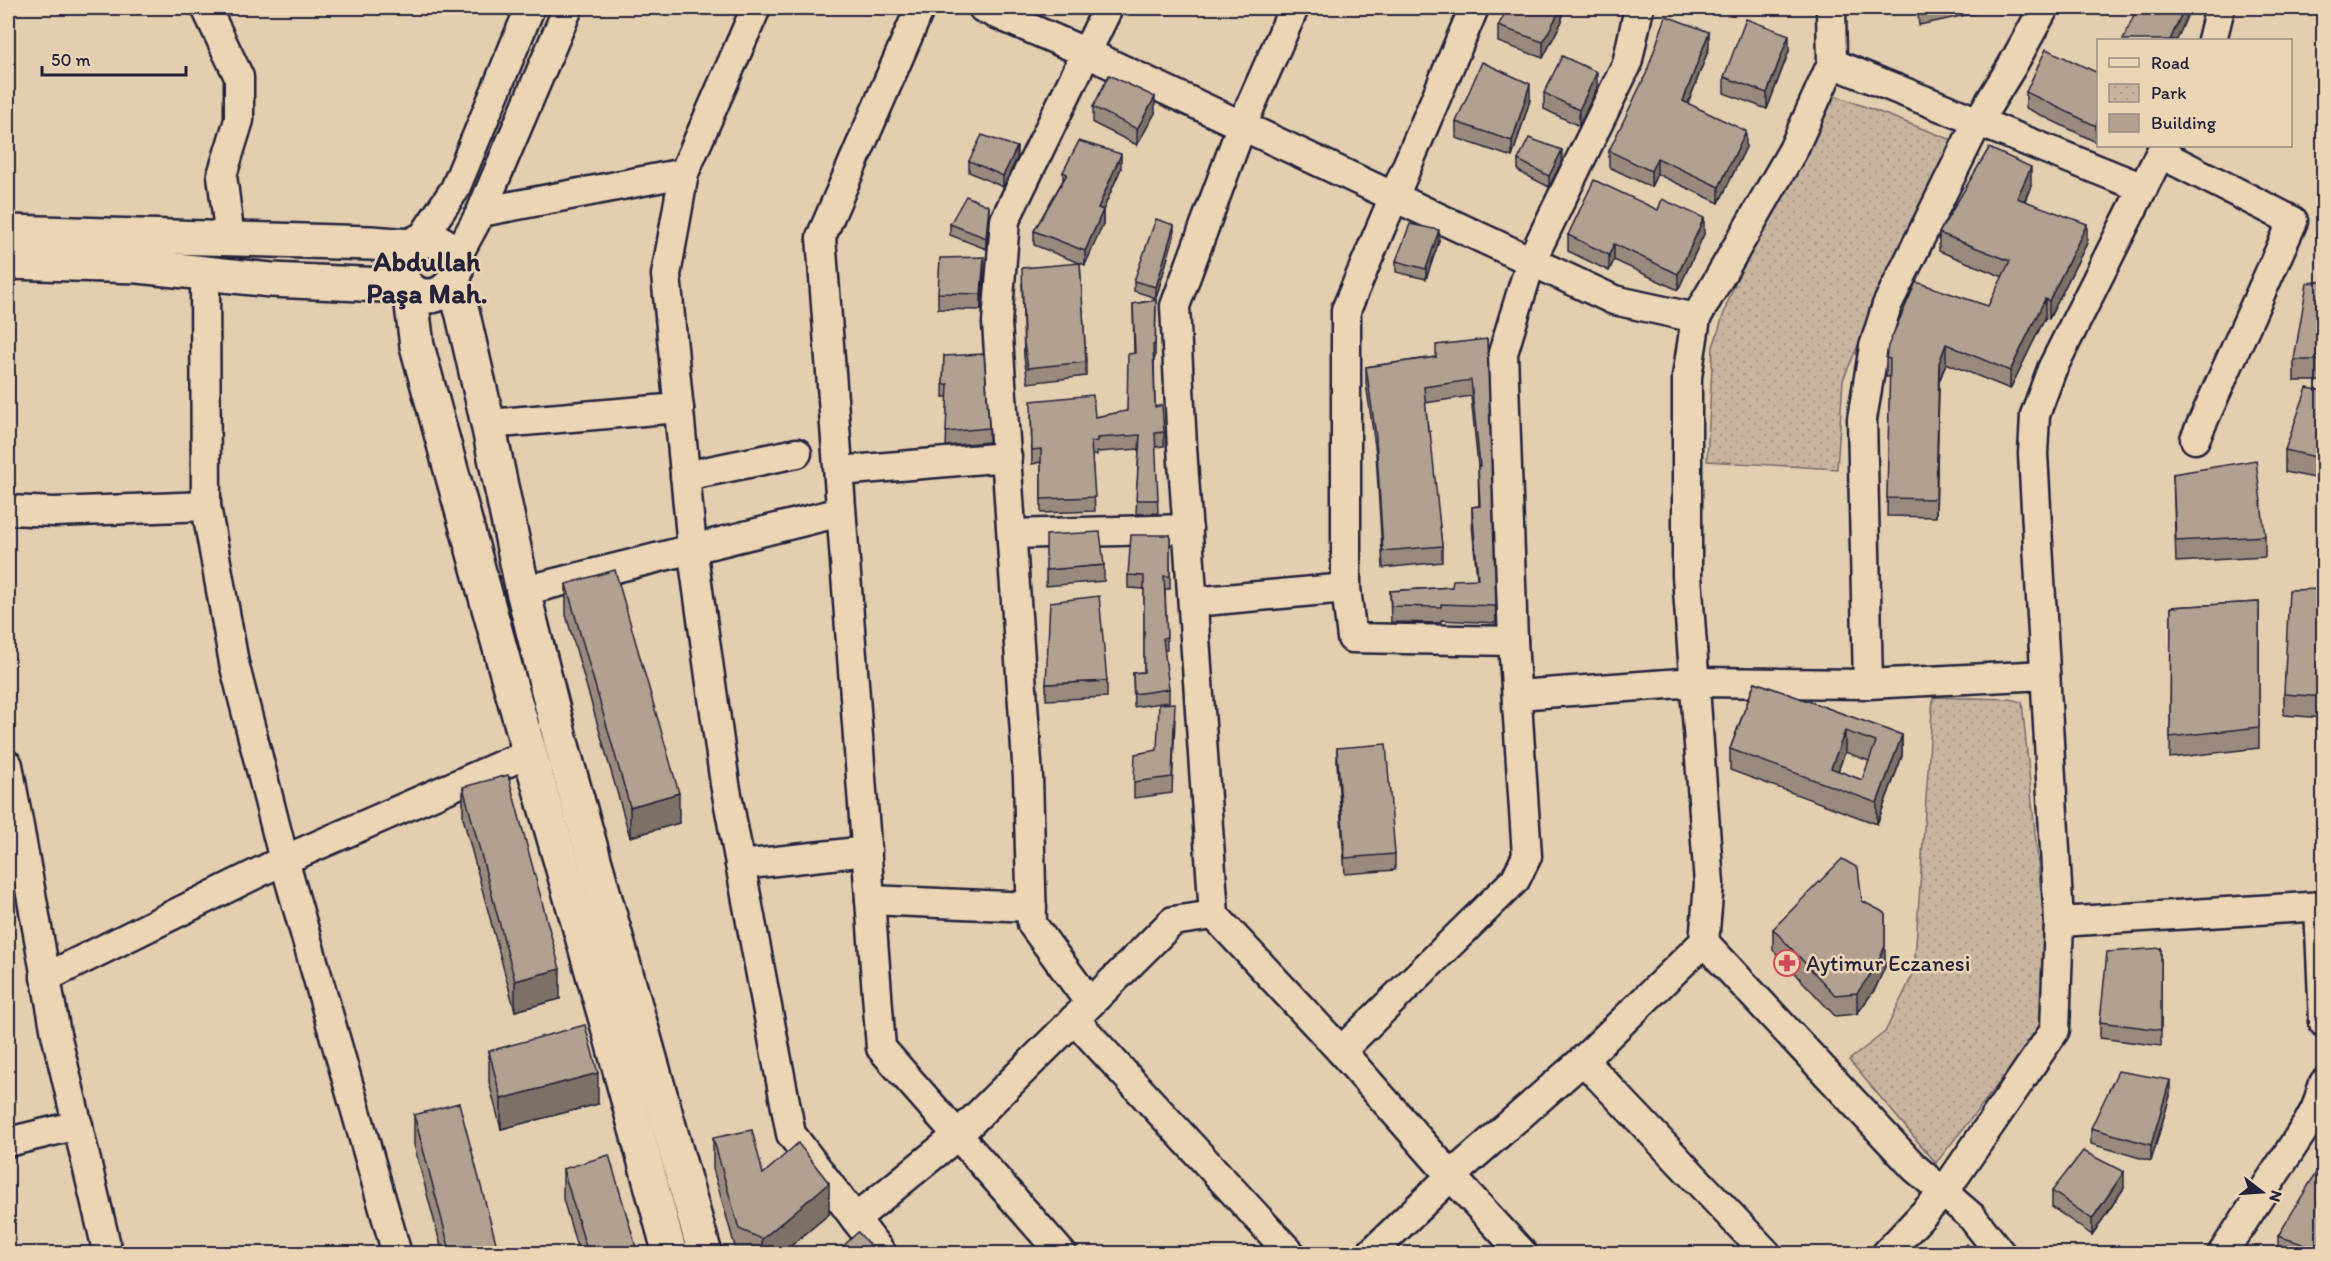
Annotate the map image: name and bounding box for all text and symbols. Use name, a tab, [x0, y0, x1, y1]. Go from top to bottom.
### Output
scale bar	[42, 39, 186, 77]
legend	[2097, 39, 2292, 147]
text: 50 m	[51, 49, 91, 71]
text: Road	[2151, 52, 2190, 74]
text: Park	[2151, 82, 2186, 104]
text: Building	[2151, 112, 2217, 134]
district label: Abdullah Paşa Mah.	[366, 244, 488, 310]
pharmacy icon: Aytimur Eczanesi	[1772, 948, 1802, 978]
place label: Aytimur Eczanesi	[1806, 950, 1970, 977]
north arrow	[2232, 1162, 2292, 1222]
text: N	[2265, 1188, 2287, 1204]

